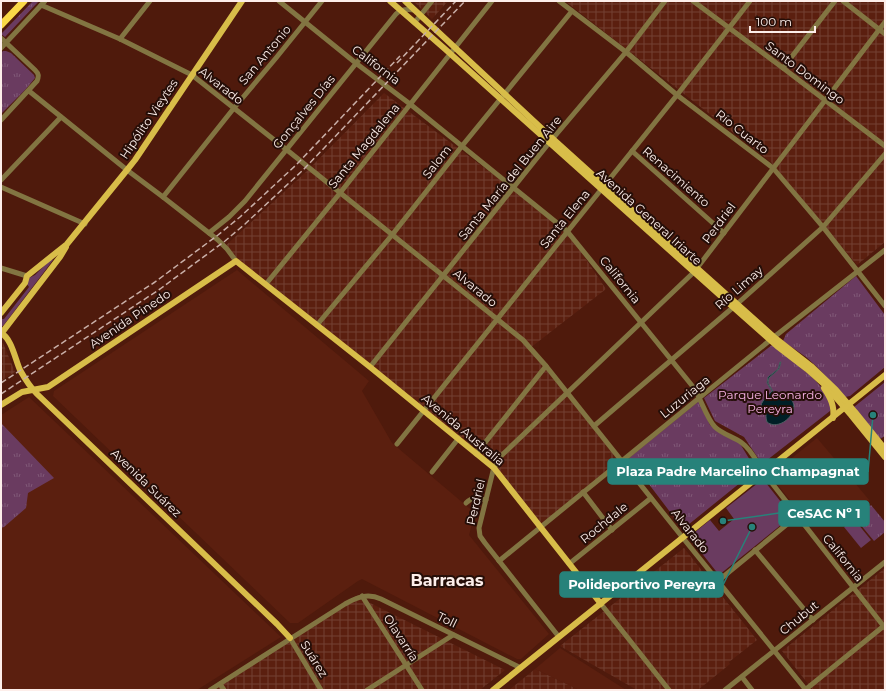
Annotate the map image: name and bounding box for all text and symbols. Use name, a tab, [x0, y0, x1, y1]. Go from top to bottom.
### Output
scale bar	[750, 8, 815, 34]
text: 100 m	[756, 14, 792, 29]
street label: San Antonio	[235, 22, 294, 88]
street label: Santo Domingo	[763, 38, 848, 107]
street label: California	[349, 42, 403, 88]
street label: Alvarado	[196, 64, 247, 108]
street label: Gonçalves Días	[269, 72, 338, 152]
street label: Hipólito Vieytes	[116, 76, 181, 162]
street label: Santa Magdalena	[325, 100, 403, 191]
street label: Río Cuarto	[713, 106, 772, 157]
street label: Santa María del Buen Aire	[455, 113, 564, 243]
street label: Salom	[419, 142, 454, 181]
street label: Renacimiento	[640, 143, 713, 210]
street label: Avenida General Iriarte	[593, 165, 705, 268]
street label: Santa Elena	[536, 186, 593, 251]
street label: Perdriel	[698, 199, 739, 246]
street label: California	[597, 253, 644, 306]
street label: Río Limay	[712, 262, 766, 313]
street label: Alvarado	[450, 265, 500, 310]
street label: Avenida Pinedo	[86, 286, 173, 351]
street label: Luzuriaga	[657, 372, 713, 421]
park label: Parque Leonardo Pereyra	[718, 387, 822, 416]
street label: Avenida Australia	[419, 391, 508, 469]
street label: Avenida Suárez	[108, 445, 185, 520]
callout: Plaza Padre Marcelino Champagnat	[608, 459, 868, 484]
text: Plaza Padre Marcelino Champagnat	[616, 463, 860, 479]
street label: Perdriel	[463, 477, 488, 526]
street label: Rochdale	[577, 499, 630, 546]
callout: CeSAC Nº 1	[779, 501, 869, 526]
street label: Alvarado	[668, 505, 712, 556]
text: CeSAC Nº 1	[787, 505, 861, 521]
street label: California	[820, 531, 867, 584]
district label: Barracas	[411, 571, 484, 590]
callout: Polideportivo Pereyra	[560, 572, 723, 597]
text: Polideportivo Pereyra	[568, 576, 716, 592]
street label: Chubut	[776, 597, 821, 638]
street label: Toll	[435, 608, 460, 631]
street label: Olavarría	[381, 611, 422, 664]
street label: Suárez	[297, 638, 332, 680]

